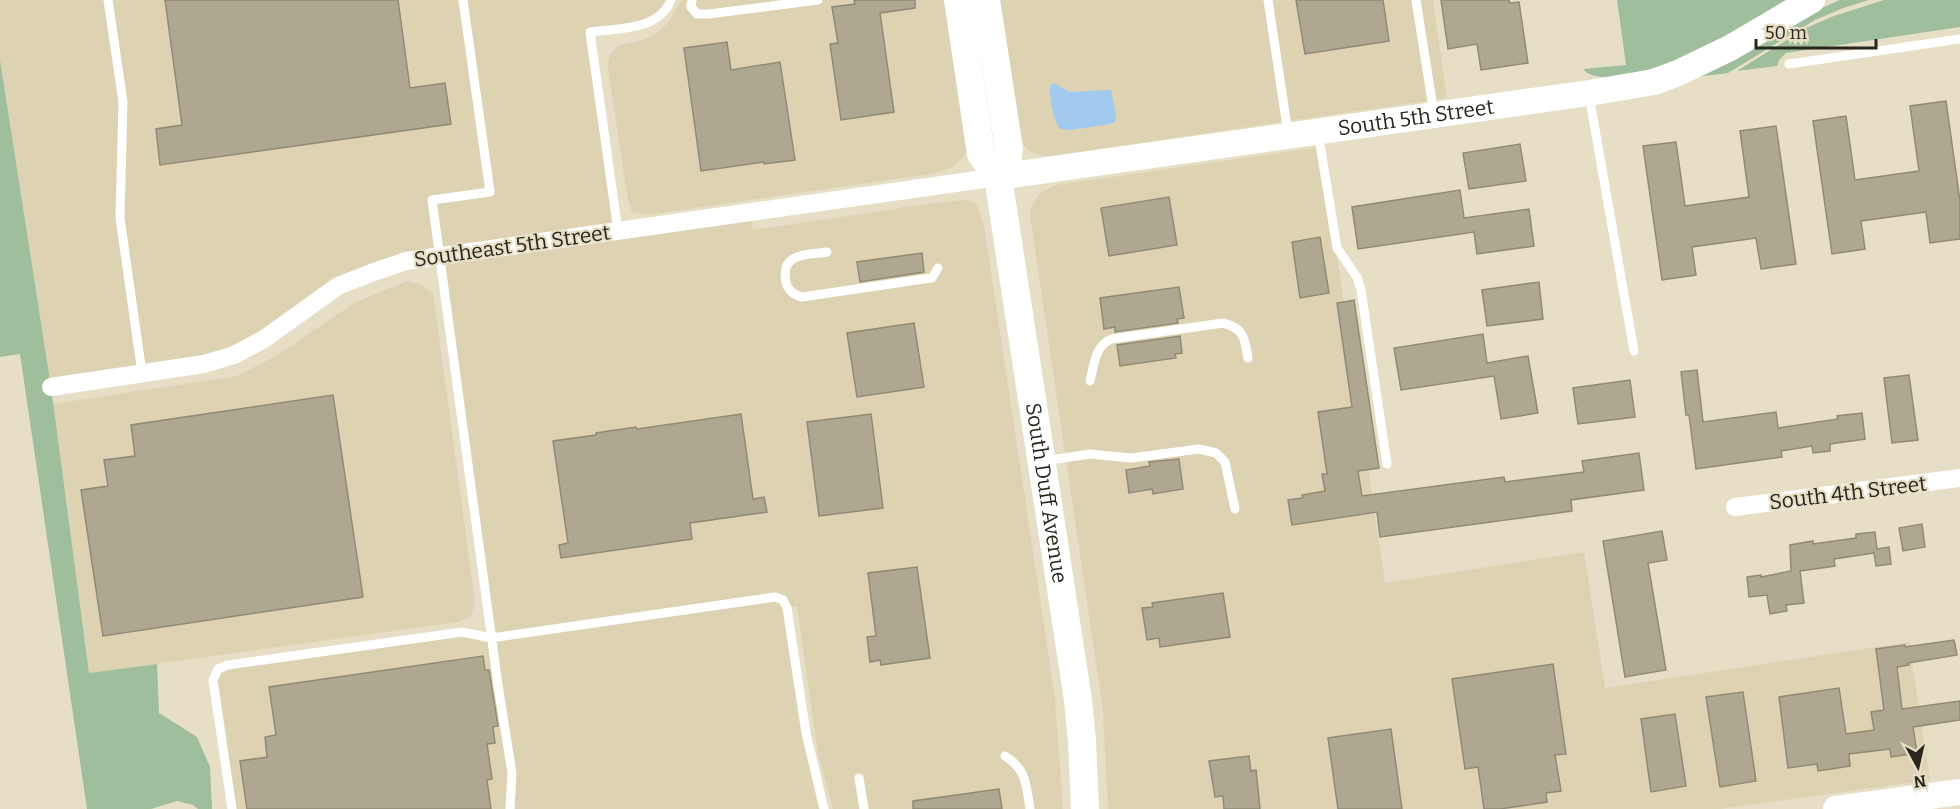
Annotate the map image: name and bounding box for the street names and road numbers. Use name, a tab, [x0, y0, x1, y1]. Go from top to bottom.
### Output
street label: South 5th Street	[1336, 94, 1496, 142]
street label: Southeast 5th Street	[412, 219, 612, 273]
street label: South Duff Avenue	[1020, 401, 1073, 585]
street label: South 4th Street	[1768, 470, 1929, 516]

